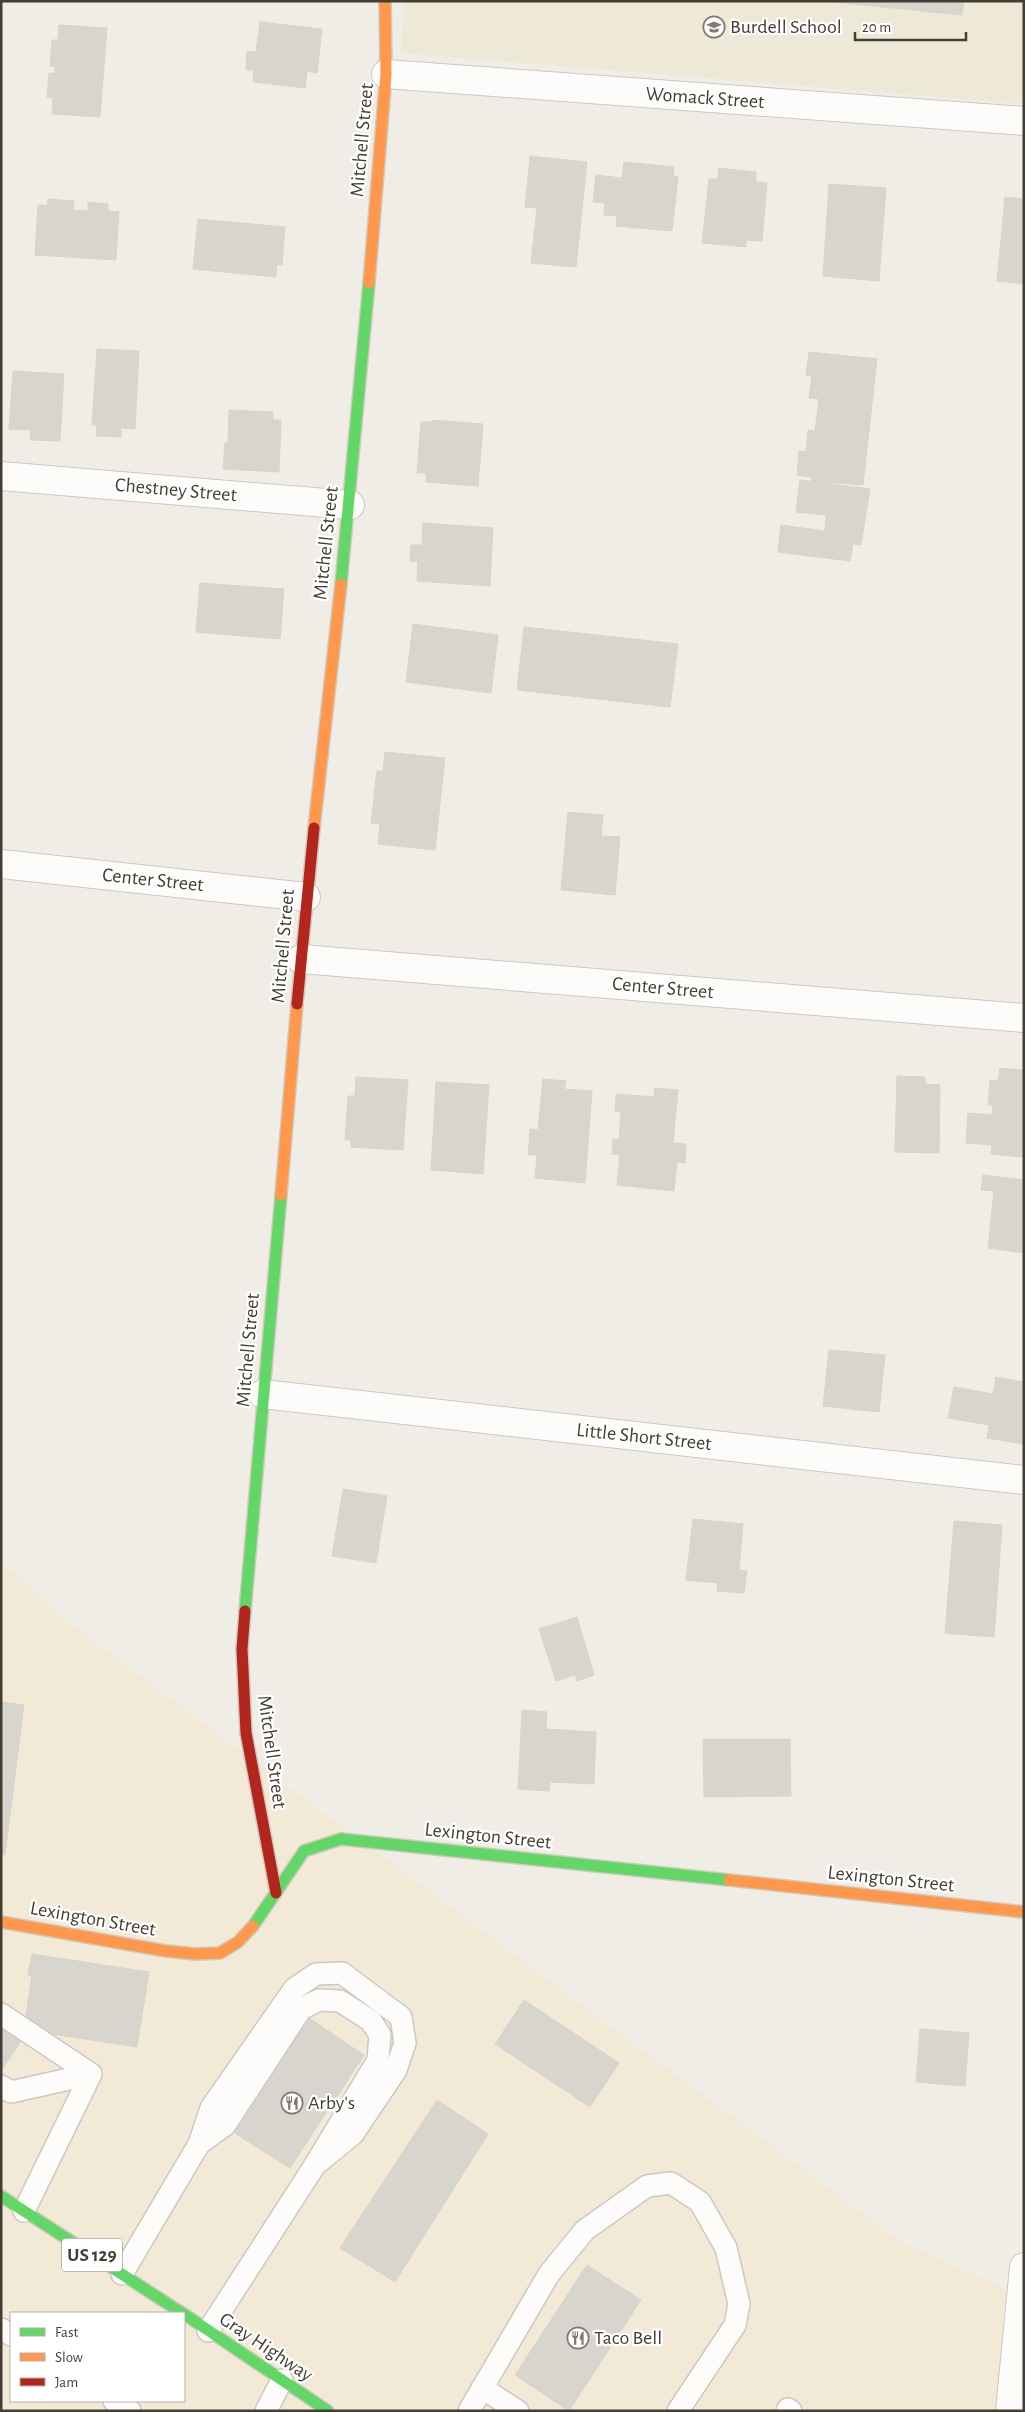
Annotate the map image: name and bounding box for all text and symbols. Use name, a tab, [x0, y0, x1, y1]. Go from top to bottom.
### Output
scale bar	[855, 10, 966, 42]
school or university icon: Burdell School	[702, 15, 726, 39]
place label: Burdell School	[730, 17, 842, 37]
text: 20 m	[862, 20, 891, 35]
street label: Mitchell Street	[347, 82, 377, 198]
street label: Womack Street	[645, 84, 766, 112]
street label: Chestney Street	[114, 475, 238, 505]
street label: Mitchell Street	[310, 485, 342, 601]
street label: Center Street	[101, 865, 205, 895]
street label: Mitchell Street	[268, 888, 298, 1004]
street label: Center Street	[611, 974, 715, 1002]
street label: Mitchell Street	[233, 1292, 263, 1408]
street label: Little Short Street	[575, 1420, 713, 1454]
street label: Mitchell Street	[254, 1694, 290, 1811]
street label: Lexington Street	[424, 1819, 553, 1853]
street label: Lexington Street	[827, 1862, 956, 1896]
street label: Lexington Street	[29, 1898, 158, 1940]
restaurant icon: Arby's	[280, 2091, 304, 2115]
place label: Arby's	[308, 2093, 355, 2113]
road number: US 129	[62, 2238, 122, 2272]
street label: Gray Highway	[216, 2309, 317, 2386]
legend	[10, 2312, 185, 2402]
text: Fast	[55, 2325, 79, 2340]
restaurant icon: Taco Bell	[566, 2326, 590, 2350]
place label: Taco Bell	[594, 2328, 662, 2348]
text: Slow	[55, 2350, 83, 2365]
text: Jam	[55, 2375, 78, 2390]

